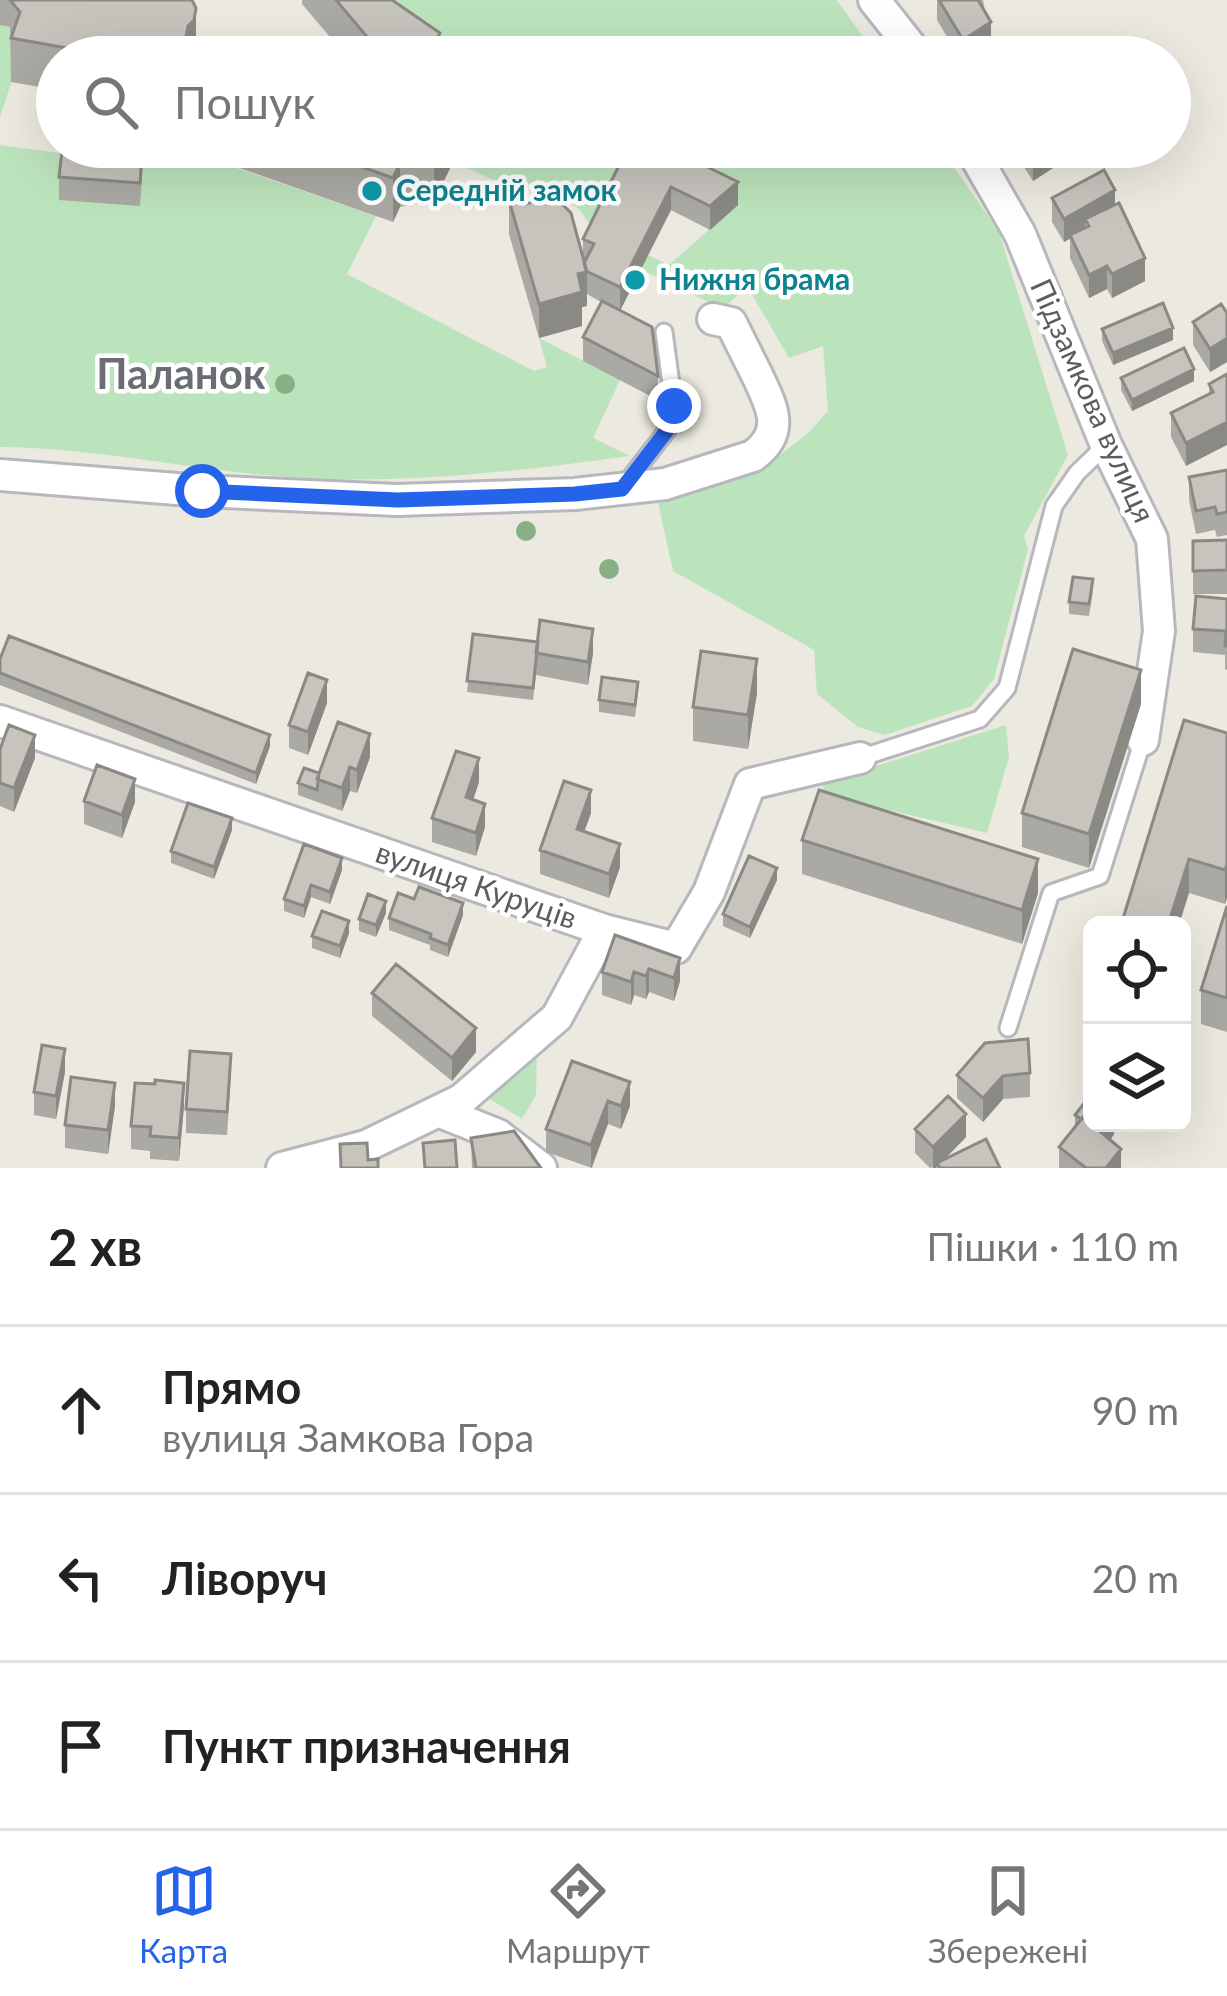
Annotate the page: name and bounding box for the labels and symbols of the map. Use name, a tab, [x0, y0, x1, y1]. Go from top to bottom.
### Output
place label: Середній замок	[396, 171, 617, 207]
marker: Середній замок	[359, 178, 385, 204]
place label: Нижня брама	[659, 260, 850, 296]
marker: Нижня брама	[622, 267, 648, 293]
street label: Підзамкова вулиця	[1024, 273, 1164, 528]
district label: Паланок	[96, 348, 266, 398]
route end	[647, 379, 701, 433]
route start	[175, 464, 229, 518]
street label: вулиця Куруців	[371, 833, 582, 935]

